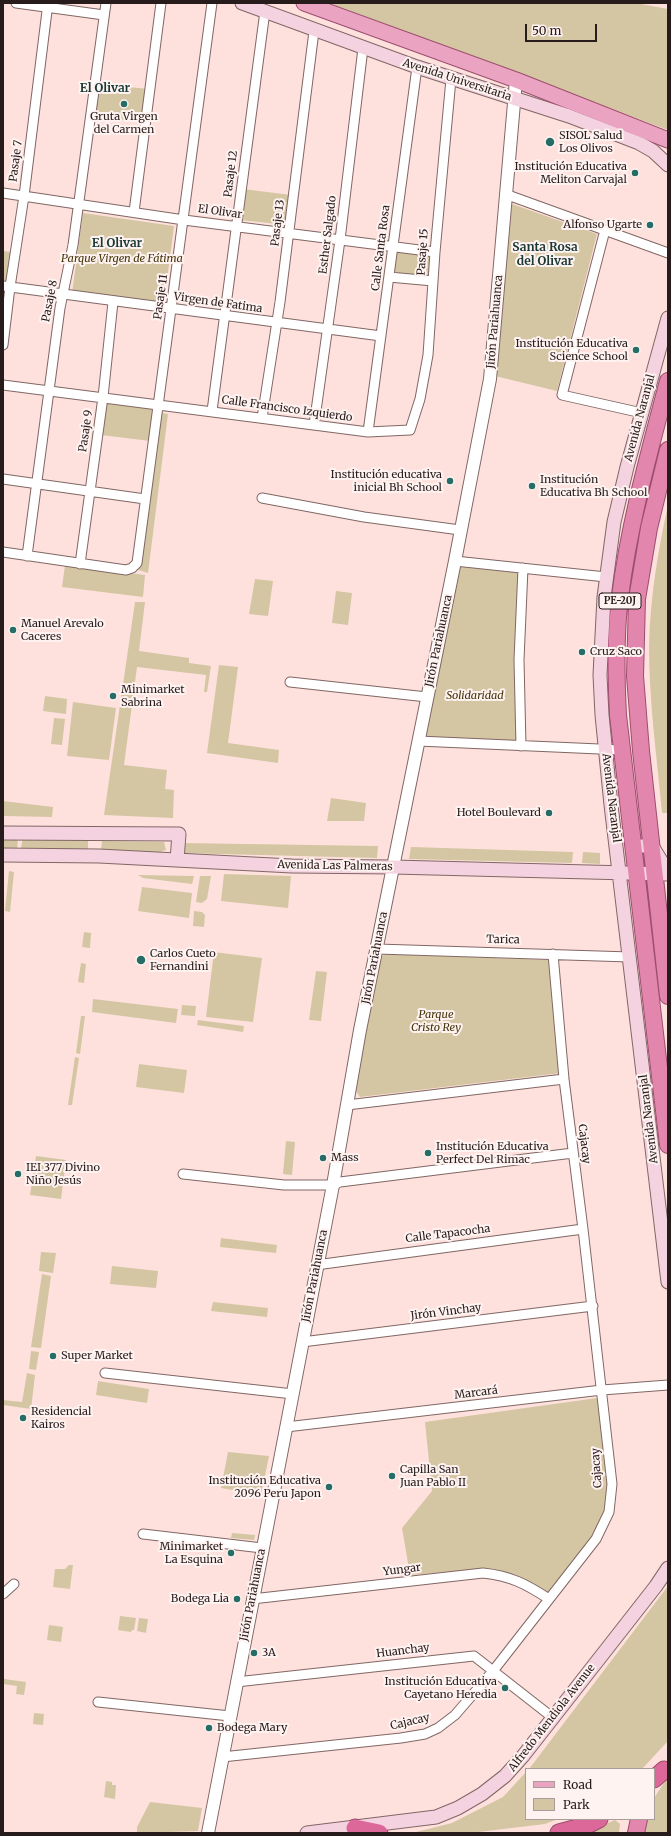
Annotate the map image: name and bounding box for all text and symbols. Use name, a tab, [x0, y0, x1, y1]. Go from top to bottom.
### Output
scale bar	[527, 16, 599, 42]
text: 50 m	[532, 23, 561, 38]
street label: Avenida Universitaria	[401, 56, 513, 104]
district label: El Olivar	[80, 82, 130, 96]
marker: Gruta Virgen del Carmen	[119, 99, 129, 109]
place label: Gruta Virgen del Carmen	[90, 110, 158, 136]
place label: SISOL Salud Los Olivos	[559, 129, 622, 155]
marker: SISOL Salud Los Olivos	[544, 136, 556, 148]
street label: Pasaje 7	[7, 139, 25, 183]
street label: Pasaje 12	[222, 150, 240, 198]
place label: Institución Educativa Meliton Carvajal	[514, 160, 627, 186]
marker: Institución Educativa Meliton Carvajal	[630, 168, 640, 178]
street label: Esther Salgado	[317, 195, 339, 275]
street label: Pasaje 13	[269, 199, 287, 247]
street label: El Olivar	[197, 202, 243, 222]
street label: Calle Santa Rosa	[369, 204, 393, 292]
place label: Alfonso Ugarte	[563, 218, 642, 232]
marker: Alfonso Ugarte	[645, 220, 655, 230]
street label: Pasaje 15	[415, 228, 431, 276]
district label: El Olivar	[92, 237, 142, 251]
district label: Santa Rosa del Olivar	[512, 241, 578, 269]
park label: Parque Virgen de Fátima	[61, 252, 183, 266]
street label: Pasaje 11	[151, 274, 171, 320]
street label: Jirón Pariahuanca	[484, 275, 506, 369]
street label: Pasaje 8	[39, 279, 61, 323]
street label: Virgen de Fatima	[173, 290, 263, 316]
place label: Institución Educativa Science School	[515, 337, 628, 363]
marker: Institución Educativa Science School	[631, 345, 641, 355]
street label: Avenida Naranjal	[622, 373, 658, 463]
street label: Calle Francisco Izquierdo	[221, 393, 353, 425]
street label: Pasaje 9	[77, 409, 95, 453]
place label: Institución educativa inicial Bh School	[331, 468, 442, 494]
place label: Institución Educativa Bh School	[540, 473, 647, 499]
marker: Institución educativa inicial Bh School	[445, 476, 455, 486]
marker: Institución Educativa Bh School	[527, 481, 537, 491]
road number: PE-20J	[599, 593, 641, 609]
street label: Jirón Pariahuanca	[423, 594, 455, 688]
place label: Manuel Arevalo Caceres	[21, 617, 104, 643]
marker: Manuel Arevalo Caceres	[8, 625, 18, 635]
place label: Cruz Saco	[590, 645, 642, 659]
marker: Cruz Saco	[577, 647, 587, 657]
place label: Minimarket Sabrina	[121, 683, 185, 709]
park label: Solidaridad	[446, 689, 504, 703]
marker: Minimarket Sabrina	[108, 691, 118, 701]
street label: Avenida Naranjal	[599, 753, 623, 843]
place label: Hotel Boulevard	[457, 806, 541, 820]
marker: Hotel Boulevard	[544, 808, 554, 818]
street label: Avenida Las Palmeras	[277, 858, 393, 874]
street label: Jirón Pariahuanca	[360, 911, 390, 1005]
street label: Tarica	[486, 933, 520, 947]
place label: Carlos Cueto Fernandini	[150, 947, 216, 973]
marker: Carlos Cueto Fernandini	[135, 954, 147, 966]
park label: Parque Cristo Rey	[411, 1008, 461, 1034]
street label: Avenida Naranjal	[637, 1074, 661, 1164]
street label: Cajacay	[575, 1123, 593, 1165]
place label: Institución Educativa Perfect Del Rimac	[436, 1140, 549, 1166]
marker: Institución Educativa Perfect Del Rimac	[423, 1148, 433, 1158]
place label: Mass	[331, 1151, 359, 1165]
marker: Mass	[318, 1153, 328, 1163]
place label: IEI 377 Divino Niño Jesús	[26, 1161, 100, 1187]
marker: IEI 377 Divino Niño Jesús	[13, 1169, 23, 1179]
street label: Calle Tapacocha	[405, 1222, 491, 1246]
street label: Jirón Pariahuanca	[300, 1229, 330, 1323]
street label: Jirón Vinchay	[410, 1301, 482, 1323]
place label: Super Market	[61, 1349, 133, 1363]
marker: Super Market	[48, 1351, 58, 1361]
street label: Marcará	[454, 1384, 498, 1402]
place label: Residencial Kairos	[31, 1405, 91, 1431]
marker: Residencial Kairos	[18, 1413, 28, 1423]
street label: Cajacay	[589, 1448, 605, 1488]
place label: Capilla San Juan Pablo II	[400, 1463, 466, 1489]
marker: Capilla San Juan Pablo II	[387, 1471, 397, 1481]
place label: Institución Educativa 2096 Peru Japon	[208, 1474, 321, 1500]
marker: Institución Educativa 2096 Peru Japon	[324, 1482, 334, 1492]
place label: Minimarket La Esquina	[159, 1540, 223, 1566]
marker: Minimarket La Esquina	[226, 1548, 236, 1558]
street label: Jirón Pariahuanca	[238, 1548, 268, 1642]
street label: Yungar	[382, 1561, 422, 1579]
place label: Bodega Lia	[171, 1592, 229, 1606]
marker: Bodega Lia	[232, 1594, 242, 1604]
street label: Huanchay	[376, 1641, 430, 1661]
place label: 3A	[262, 1646, 276, 1660]
marker: 3A	[249, 1648, 259, 1658]
street label: Alfredo Mendiola Avenue	[506, 1662, 598, 1774]
place label: Institución Educativa Cayetano Heredia	[384, 1675, 497, 1701]
marker: Institución Educativa Cayetano Heredia	[500, 1683, 510, 1693]
street label: Cajacay	[389, 1711, 431, 1733]
place label: Bodega Mary	[217, 1721, 287, 1735]
marker: Bodega Mary	[204, 1723, 214, 1733]
legend	[525, 1768, 655, 1820]
text: Road	[563, 1777, 592, 1792]
text: Park	[563, 1797, 590, 1812]

